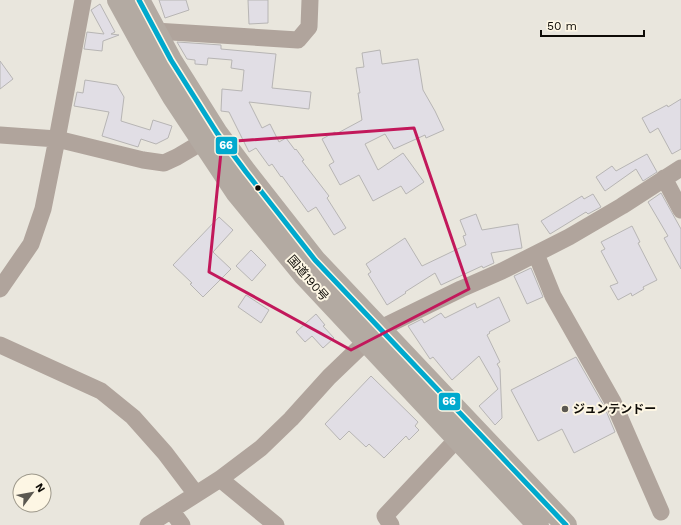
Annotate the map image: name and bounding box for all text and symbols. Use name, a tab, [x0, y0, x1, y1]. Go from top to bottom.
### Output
scale bar	[541, 12, 644, 38]
text: 50 m	[547, 19, 577, 33]
line badge: 66	[215, 136, 238, 155]
text: 66	[219, 139, 233, 152]
unlabelled marker	[253, 183, 263, 193]
street label: 国道190号	[284, 252, 332, 304]
line badge: 66	[438, 392, 461, 411]
text: 66	[442, 395, 456, 408]
place label: ジュンテンドー	[573, 402, 656, 416]
marker: ジュンテンドー	[560, 404, 570, 414]
north arrow	[12, 473, 52, 513]
text: N	[32, 481, 48, 495]

